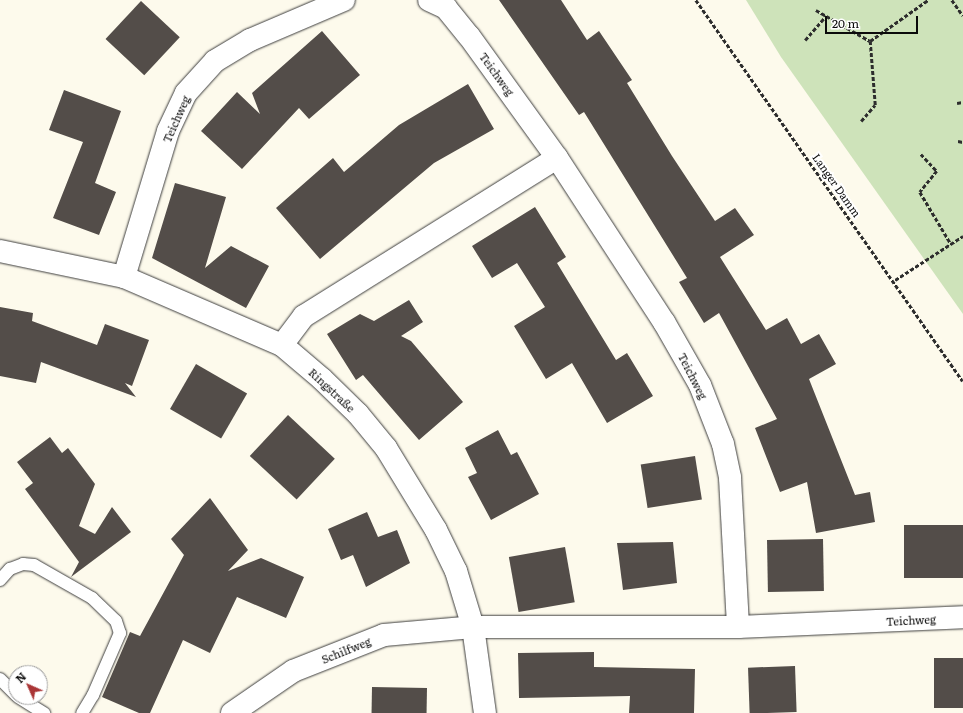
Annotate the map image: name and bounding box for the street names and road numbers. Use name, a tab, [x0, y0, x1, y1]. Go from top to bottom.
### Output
street label: Teichweg	[477, 50, 517, 98]
street label: Teichweg	[160, 93, 192, 145]
street label: Langer Damm	[810, 151, 864, 219]
street label: Teichweg	[676, 351, 710, 401]
street label: Ringstraße	[306, 365, 358, 415]
street label: Teichweg	[886, 612, 936, 628]
street label: Schilfweg	[319, 634, 373, 666]

